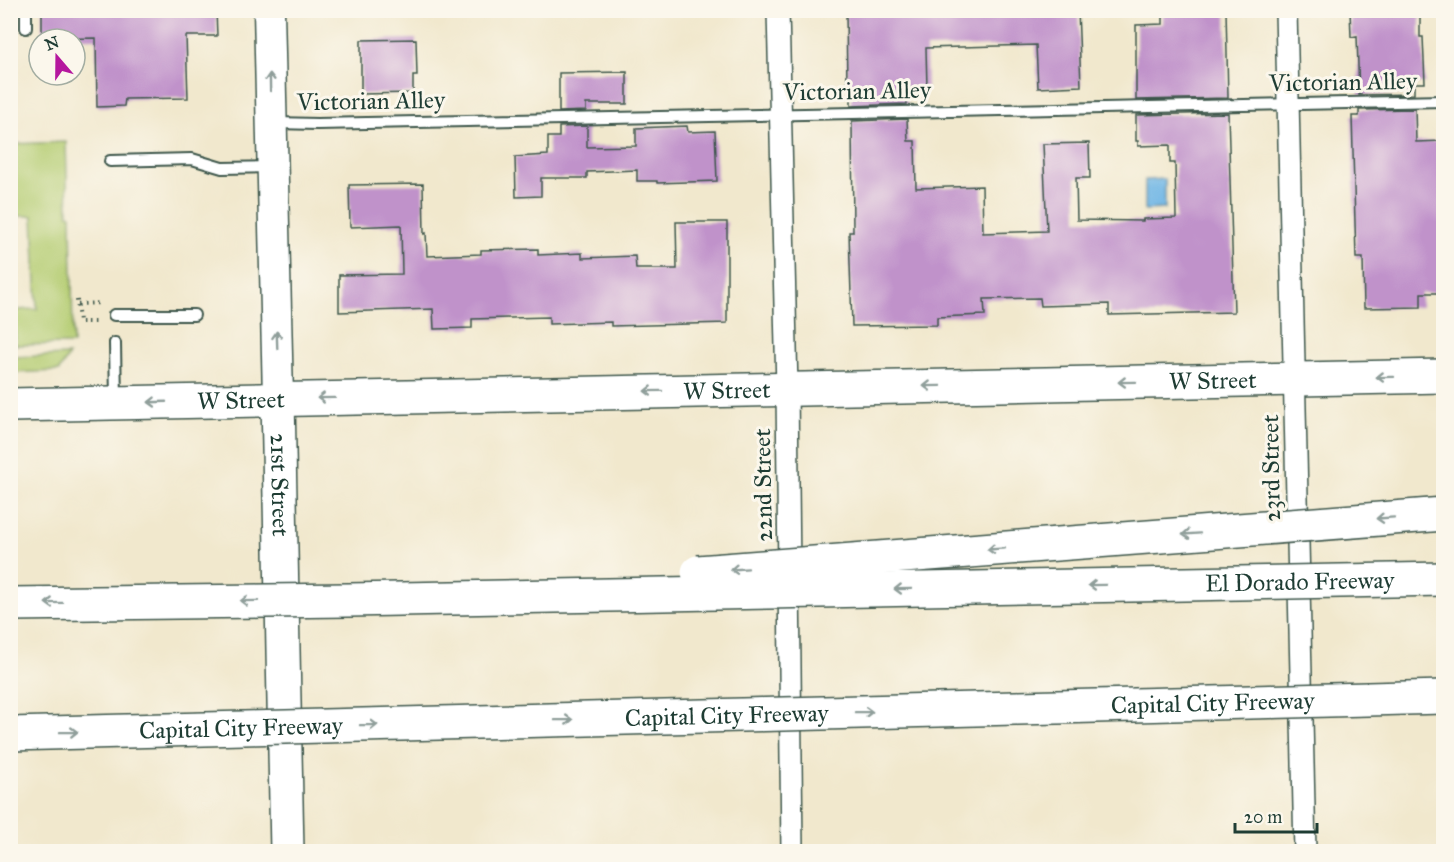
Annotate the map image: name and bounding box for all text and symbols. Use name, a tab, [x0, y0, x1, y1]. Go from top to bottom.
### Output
north arrow	[27, 27, 87, 87]
text: N	[42, 32, 62, 55]
street label: Victorian Alley	[1268, 66, 1418, 98]
one-way arrow	[265, 73, 276, 93]
street label: Victorian Alley	[782, 75, 932, 107]
street label: Victorian Alley	[296, 85, 446, 117]
one-way arrow	[272, 330, 283, 350]
street label: W Street	[1169, 365, 1257, 397]
one-way arrow	[1376, 371, 1396, 383]
street label: W Street	[683, 375, 771, 406]
one-way arrow	[1118, 377, 1138, 388]
one-way arrow	[923, 380, 943, 392]
street label: W Street	[197, 384, 286, 416]
one-way arrow	[644, 386, 664, 397]
one-way arrow	[317, 392, 337, 404]
one-way arrow	[148, 396, 168, 408]
street label: 23rd Street	[1255, 414, 1287, 522]
street label: 22nd Street	[747, 428, 779, 542]
street label: 21st Street	[264, 433, 296, 537]
one-way arrow	[1376, 513, 1396, 524]
one-way arrow	[1181, 529, 1201, 540]
one-way arrow	[987, 544, 1007, 555]
one-way arrow	[730, 564, 750, 575]
street label: El Dorado Freeway	[1205, 565, 1396, 599]
one-way arrow	[1088, 579, 1108, 591]
one-way arrow	[893, 583, 913, 595]
one-way arrow	[239, 595, 259, 607]
one-way arrow	[44, 597, 64, 609]
street label: Capital City Freeway	[1110, 685, 1316, 721]
street label: Capital City Freeway	[625, 698, 830, 733]
one-way arrow	[853, 706, 873, 718]
street label: Capital City Freeway	[139, 710, 344, 746]
one-way arrow	[553, 714, 573, 726]
one-way arrow	[358, 719, 378, 731]
one-way arrow	[58, 727, 78, 738]
scale bar	[1235, 796, 1318, 834]
text: 20 m	[1244, 806, 1282, 828]

